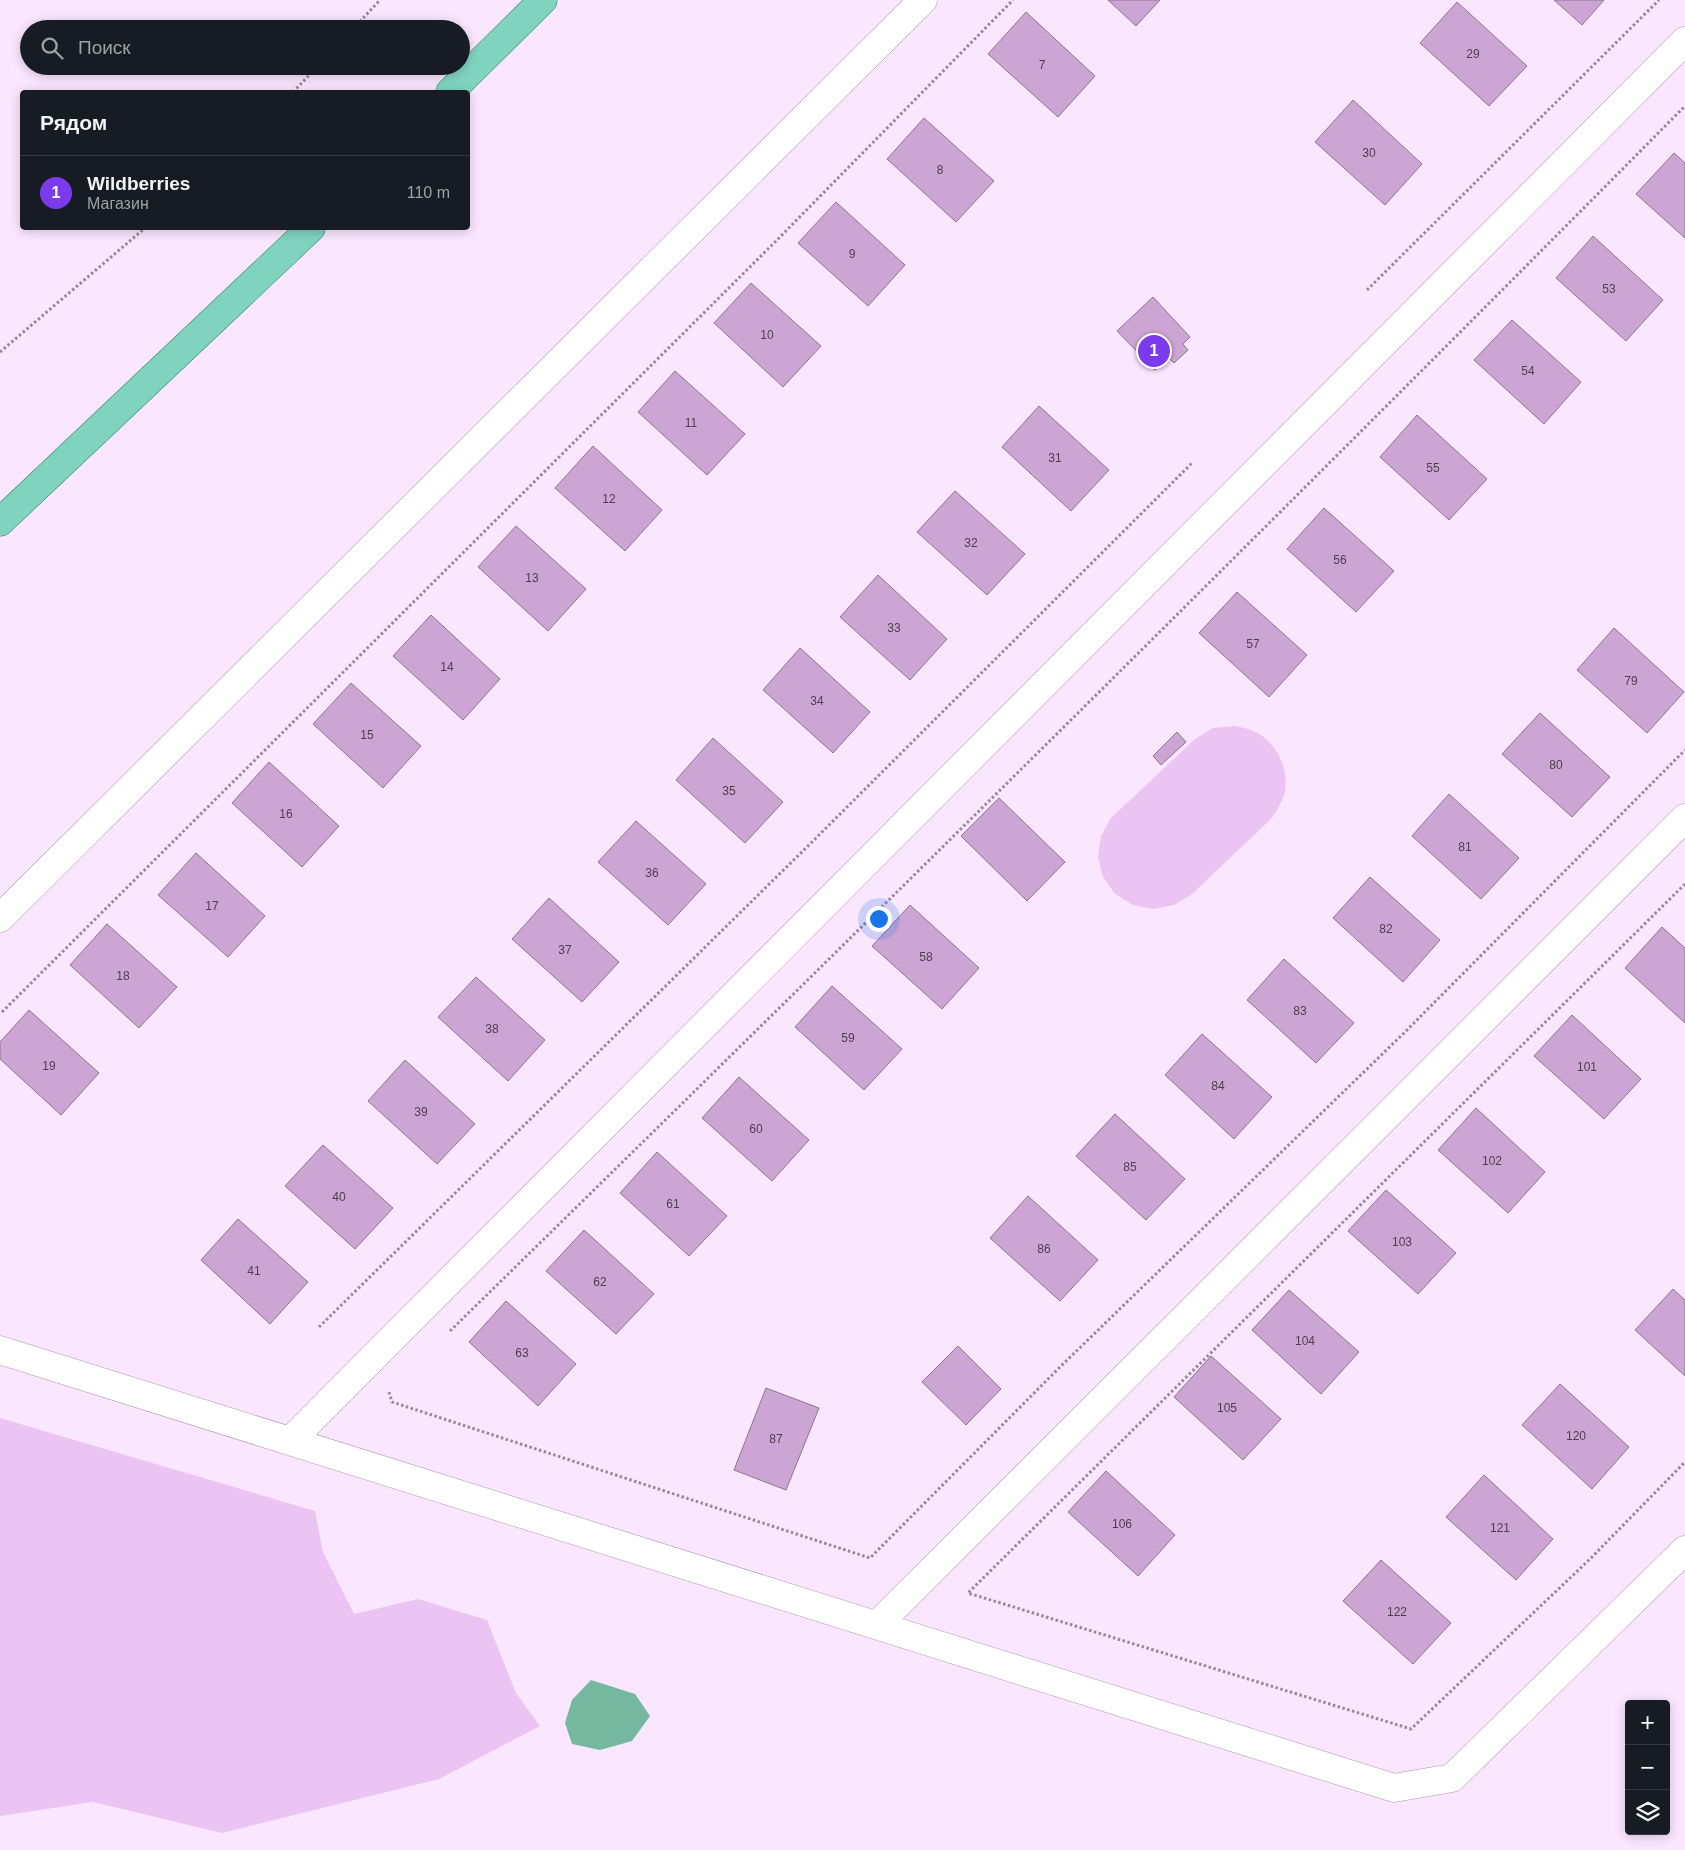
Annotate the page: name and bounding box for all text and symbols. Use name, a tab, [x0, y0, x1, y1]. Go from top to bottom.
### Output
search box	[20, 20, 470, 75]
icon: search	[38, 34, 66, 62]
text: Поиск	[78, 37, 131, 58]
house number: 29	[1466, 47, 1480, 61]
house number: 7	[1039, 58, 1046, 72]
text: Рядом	[40, 111, 107, 134]
house number: 30	[1362, 146, 1376, 160]
house number: 8	[937, 163, 944, 177]
text: Wildberries	[87, 173, 190, 194]
text: 1	[52, 184, 60, 201]
text: 110 m	[407, 184, 450, 201]
text: Магазин	[87, 195, 149, 212]
house number: 9	[849, 247, 856, 261]
house number: 53	[1602, 282, 1616, 296]
house number: 10	[760, 328, 774, 342]
pin: 1	[1138, 332, 1170, 370]
house number: 54	[1521, 364, 1535, 378]
house number: 11	[685, 416, 698, 430]
house number: 31	[1048, 451, 1062, 465]
house number: 55	[1426, 461, 1440, 475]
house number: 12	[602, 492, 616, 506]
house number: 32	[964, 536, 978, 550]
house number: 56	[1333, 553, 1347, 567]
house number: 13	[525, 571, 539, 585]
house number: 33	[887, 621, 901, 635]
house number: 57	[1246, 637, 1260, 651]
house number: 14	[440, 660, 454, 674]
house number: 79	[1624, 674, 1638, 688]
house number: 34	[810, 694, 824, 708]
house number: 15	[360, 728, 374, 742]
house number: 80	[1549, 758, 1563, 772]
house number: 35	[722, 784, 736, 798]
house number: 16	[279, 807, 293, 821]
house number: 81	[1458, 840, 1472, 854]
house number: 36	[645, 866, 659, 880]
house number: 17	[205, 899, 219, 913]
your location	[866, 906, 892, 932]
house number: 82	[1379, 922, 1393, 936]
house number: 37	[558, 943, 572, 957]
house number: 58	[919, 950, 933, 964]
house number: 18	[116, 969, 130, 983]
house number: 83	[1293, 1004, 1307, 1018]
house number: 38	[485, 1022, 499, 1036]
house number: 59	[841, 1031, 855, 1045]
house number: 19	[42, 1059, 56, 1073]
house number: 101	[1577, 1060, 1597, 1074]
house number: 84	[1211, 1079, 1225, 1093]
house number: 39	[414, 1105, 428, 1119]
house number: 60	[749, 1122, 763, 1136]
house number: 102	[1482, 1154, 1502, 1168]
house number: 85	[1123, 1160, 1137, 1174]
house number: 40	[332, 1190, 346, 1204]
house number: 61	[666, 1197, 680, 1211]
house number: 103	[1392, 1235, 1412, 1249]
house number: 86	[1037, 1242, 1051, 1256]
house number: 41	[247, 1264, 261, 1278]
house number: 62	[593, 1275, 607, 1289]
house number: 104	[1295, 1334, 1315, 1348]
house number: 63	[515, 1346, 529, 1360]
house number: 105	[1217, 1401, 1237, 1415]
house number: 120	[1566, 1429, 1586, 1443]
house number: 87	[769, 1432, 783, 1446]
house number: 106	[1112, 1517, 1132, 1531]
house number: 121	[1490, 1521, 1510, 1535]
house number: 122	[1387, 1605, 1407, 1619]
map controls	[1625, 1700, 1670, 1835]
button: +	[1625, 1700, 1670, 1745]
button: −	[1625, 1745, 1670, 1790]
button: layers	[1625, 1790, 1670, 1835]

